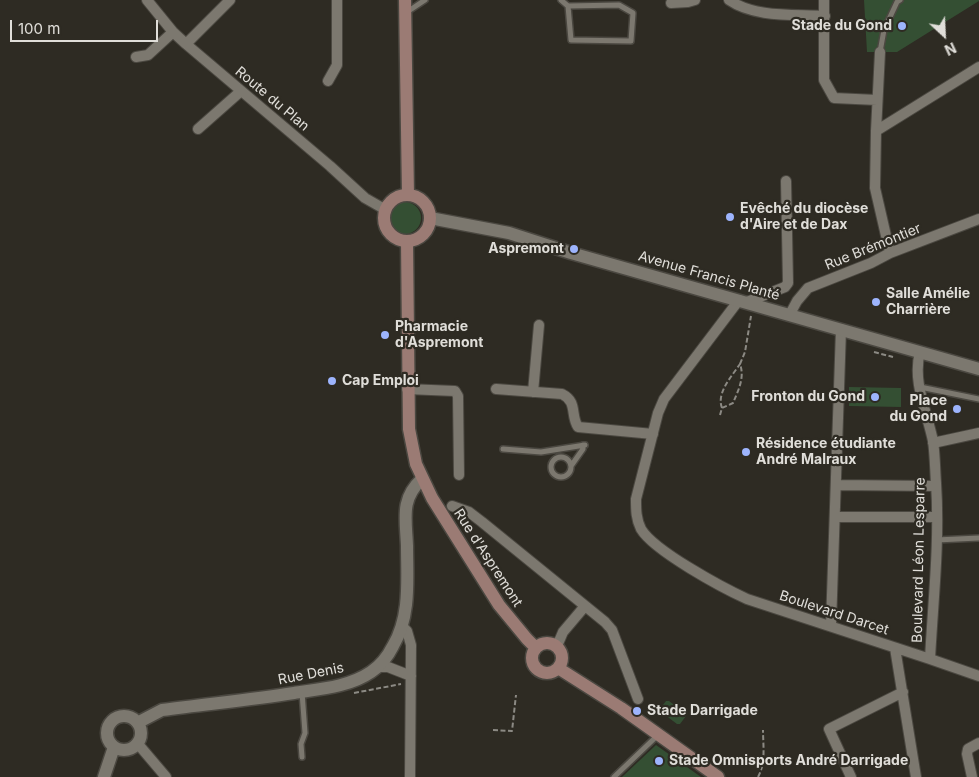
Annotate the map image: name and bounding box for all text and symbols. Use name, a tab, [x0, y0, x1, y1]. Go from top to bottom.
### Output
scale bar	[12, 10, 160, 42]
north arrow	[919, 10, 969, 60]
place label: Stade du Gond	[792, 18, 892, 34]
text: 100 m	[18, 19, 60, 38]
marker: Stade du Gond	[896, 20, 908, 32]
text: N	[942, 39, 959, 59]
street label: Route du Plan	[232, 63, 312, 135]
place label: Evêché du diocèse d'Aire et de Dax	[740, 201, 868, 233]
marker: Evêché du diocèse d'Aire et de Dax	[724, 211, 736, 223]
street label: Rue Brémontier	[823, 220, 923, 274]
place label: Aspremont	[488, 241, 564, 257]
marker: Aspremont	[568, 243, 580, 255]
street label: Avenue Francis Planté	[636, 248, 782, 304]
place label: Salle Amélie Charrière	[886, 286, 970, 318]
marker: Salle Amélie Charrière	[870, 296, 882, 308]
place label: Pharmacie d'Aspremont	[395, 319, 483, 352]
marker: Pharmacie d'Aspremont	[379, 329, 391, 341]
place label: Cap Emploi	[342, 373, 419, 389]
marker: Cap Emploi	[326, 375, 338, 387]
place label: Fronton du Gond	[751, 389, 865, 405]
marker: Fronton du Gond	[869, 391, 881, 403]
place label: Place du Gond	[890, 393, 947, 426]
marker: Place du Gond	[951, 403, 963, 415]
place label: Résidence étudiante André Malraux	[756, 436, 896, 468]
marker: Résidence étudiante André Malraux	[740, 446, 752, 458]
street label: Boulevard Léon Lesparre	[909, 477, 929, 643]
street label: Rue d'Aspremont	[450, 506, 526, 610]
street label: Boulevard Darcet	[777, 587, 891, 639]
street label: Rue Denis	[277, 659, 345, 689]
place label: Stade Darrigade	[647, 703, 758, 719]
marker: Stade Darrigade	[631, 705, 643, 717]
place label: Stade Omnisports André Darrigade	[669, 753, 908, 769]
marker: Stade Omnisports André Darrigade	[653, 755, 665, 767]

